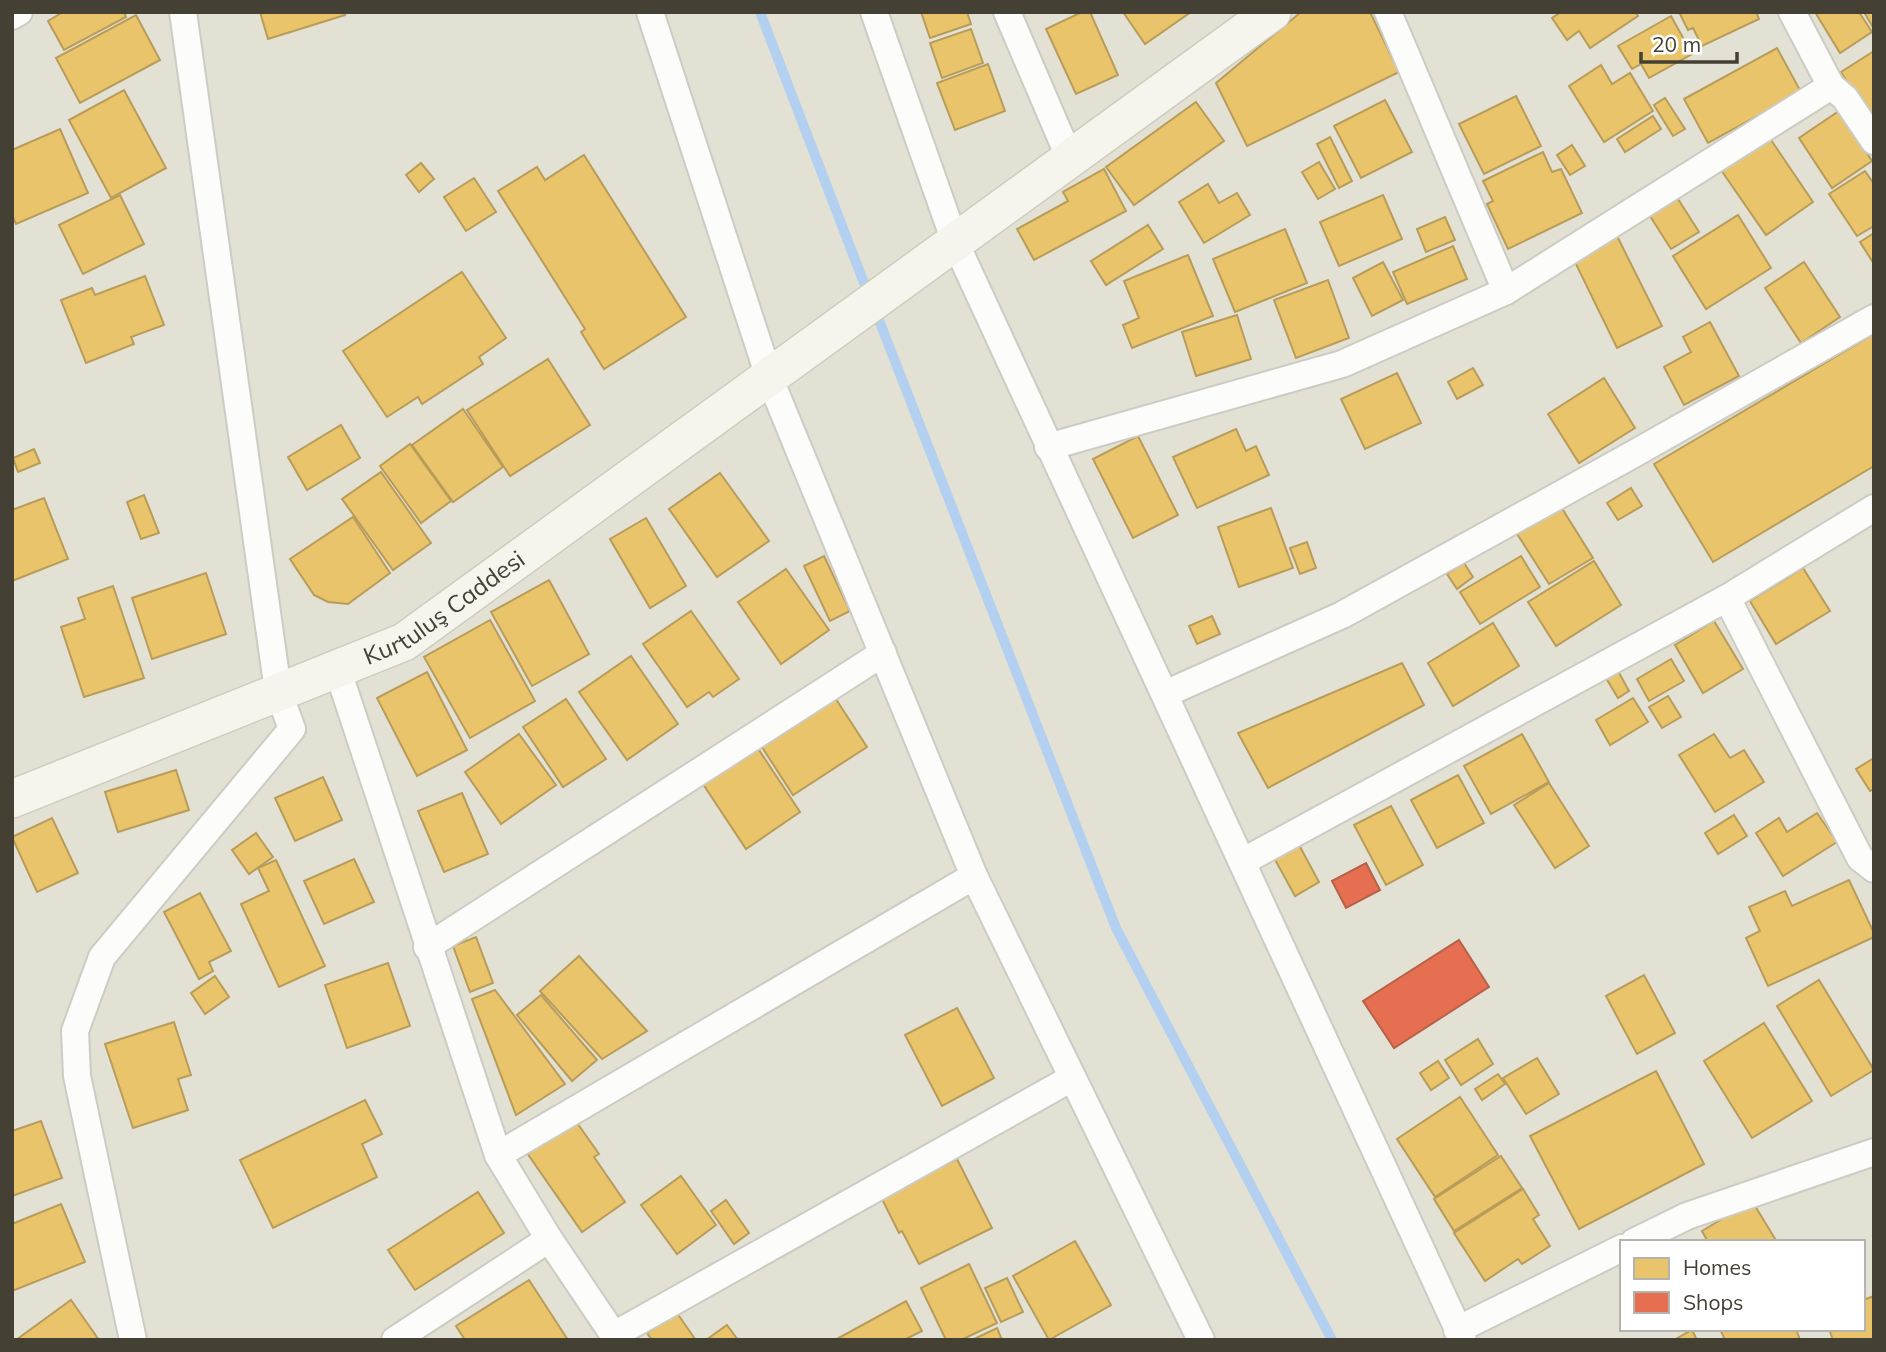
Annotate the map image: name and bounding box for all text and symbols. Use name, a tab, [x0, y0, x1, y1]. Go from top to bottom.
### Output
scale bar	[1641, 21, 1737, 65]
text: 20 m	[1652, 31, 1701, 57]
street label: Kurtuluş Caddesi	[359, 543, 530, 671]
legend	[1620, 1240, 1865, 1331]
text: Homes	[1683, 1254, 1751, 1280]
text: Shops	[1683, 1289, 1743, 1315]

